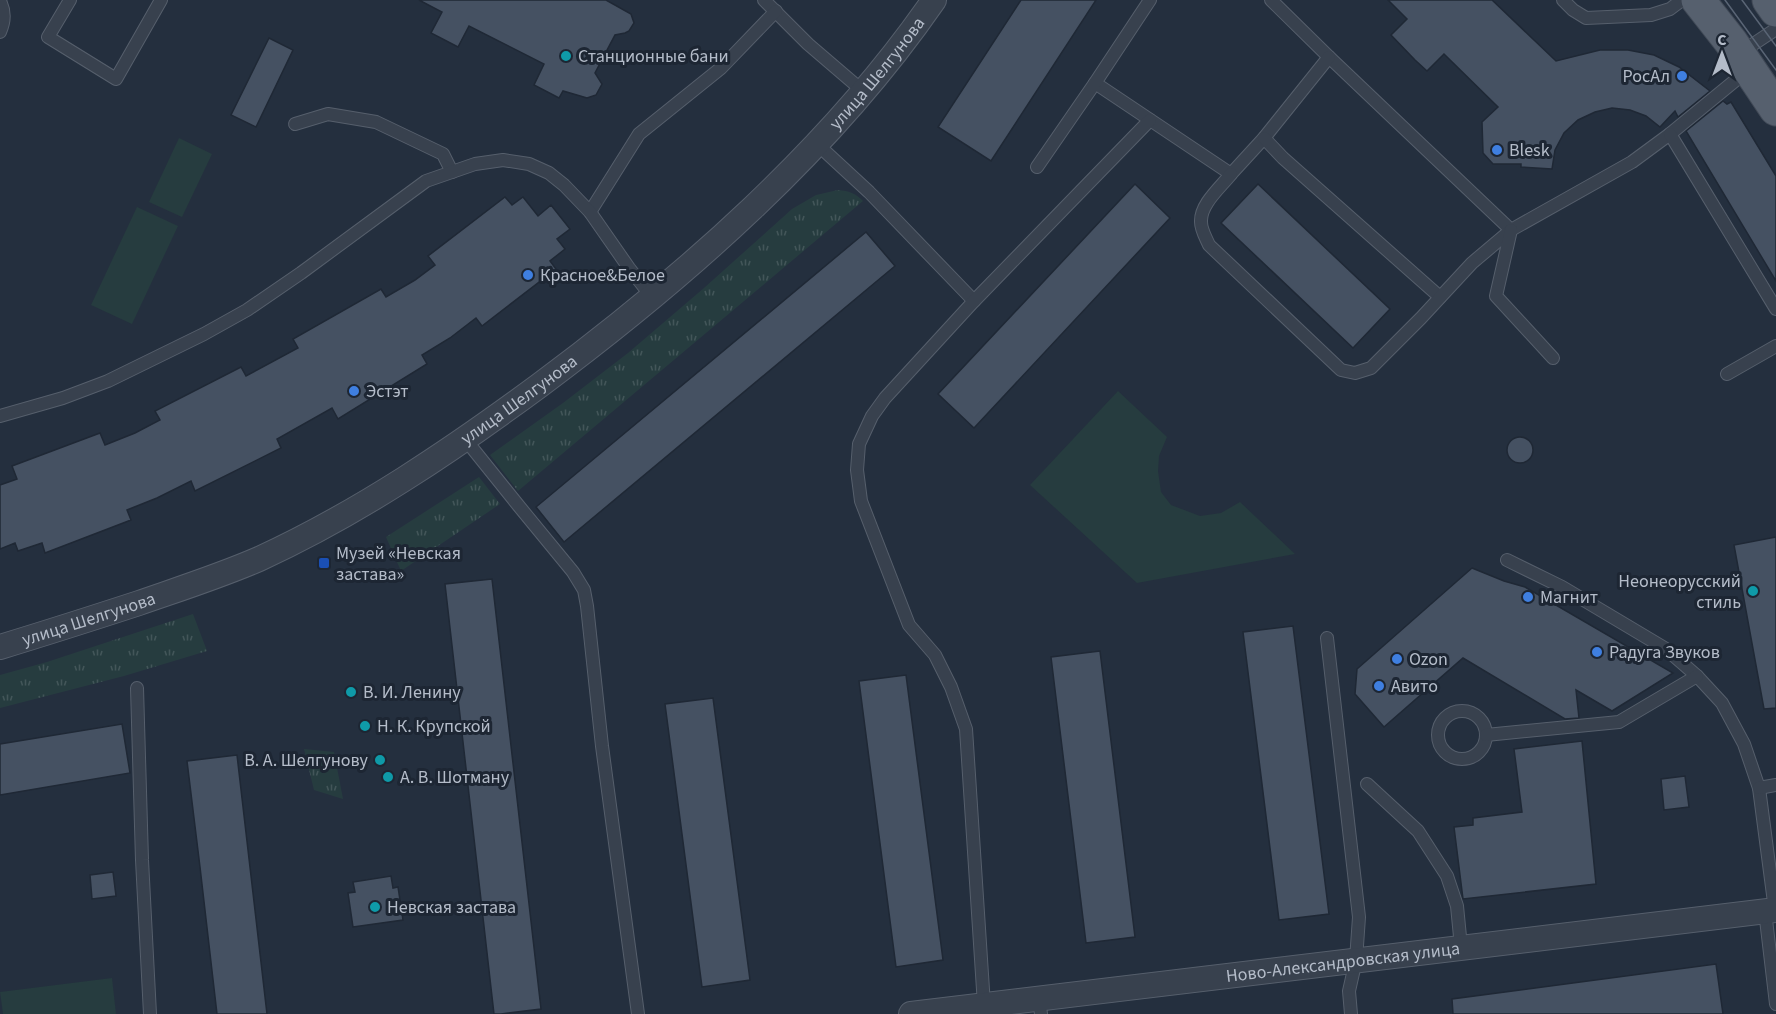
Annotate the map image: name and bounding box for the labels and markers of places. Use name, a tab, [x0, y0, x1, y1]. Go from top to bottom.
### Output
place label: Станционные бани	[578, 44, 729, 69]
marker: Станционные бани	[559, 49, 573, 63]
place label: РосАл	[1623, 64, 1670, 89]
marker: РосАл	[1675, 69, 1689, 83]
place label: Blesk	[1509, 138, 1550, 163]
marker: Blesk	[1490, 143, 1504, 157]
place label: Красное&Белое	[540, 263, 665, 288]
marker: Красное&Белое	[521, 268, 535, 282]
place label: Эстэт	[366, 379, 409, 404]
marker: Эстэт	[347, 384, 361, 398]
place label: Музей «Невская застава»	[336, 541, 461, 587]
marker: Музей «Невская застава»	[317, 556, 331, 570]
place label: Неонеорусский стиль	[1618, 569, 1741, 615]
marker: Неонеорусский стиль	[1746, 584, 1760, 598]
place label: Магнит	[1540, 585, 1598, 610]
marker: Магнит	[1521, 590, 1535, 604]
place label: Радуга Звуков	[1609, 640, 1720, 665]
marker: Радуга Звуков	[1590, 645, 1604, 659]
place label: Ozon	[1409, 647, 1448, 672]
marker: Ozon	[1390, 652, 1404, 666]
place label: Авито	[1391, 674, 1438, 699]
marker: Авито	[1372, 679, 1386, 693]
place label: В. И. Ленину	[363, 680, 461, 705]
marker: В. И. Ленину	[344, 685, 358, 699]
place label: Н. К. Крупской	[377, 714, 491, 739]
marker: Н. К. Крупской	[358, 719, 372, 733]
place label: В. А. Шелгунову	[244, 748, 369, 773]
marker: В. А. Шелгунову	[373, 753, 387, 767]
place label: А. В. Шотману	[400, 765, 510, 790]
marker: А. В. Шотману	[381, 770, 395, 784]
place label: Невская застава	[387, 895, 516, 920]
marker: Невская застава	[368, 900, 382, 914]

